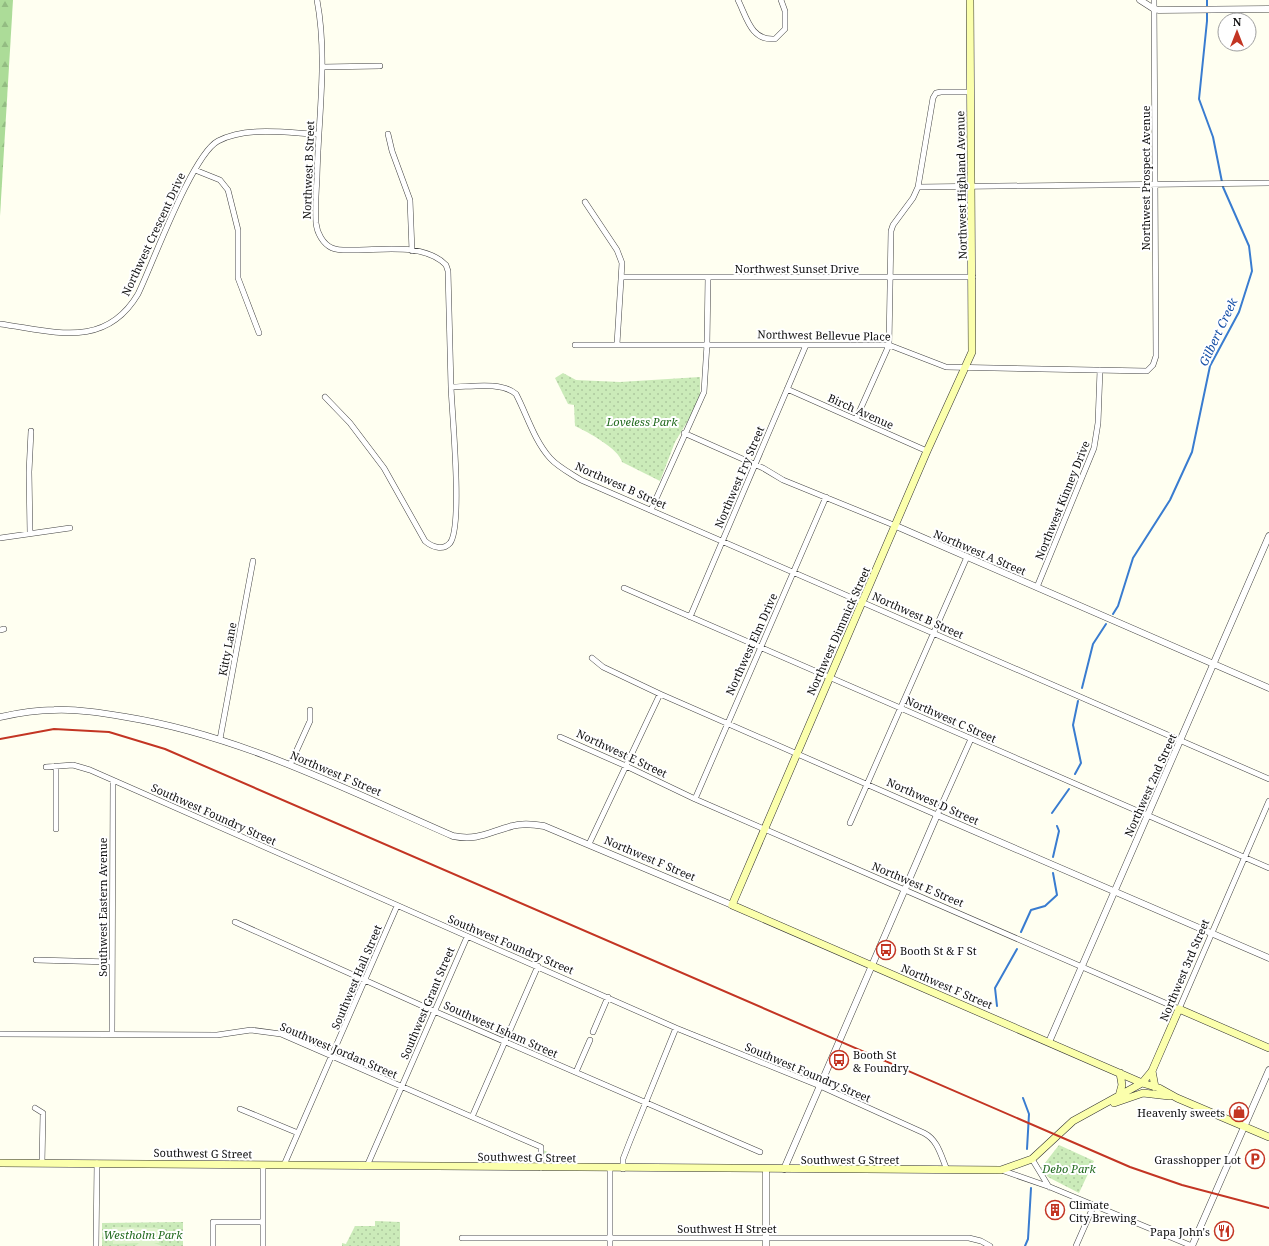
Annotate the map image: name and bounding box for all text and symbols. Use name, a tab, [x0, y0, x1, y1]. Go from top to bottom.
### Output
north arrow	[1217, 12, 1257, 52]
text: N	[1233, 14, 1242, 29]
street label: Northwest Prospect Avenue	[1138, 105, 1153, 251]
street label: Northwest Highland Avenue	[952, 110, 970, 259]
street label: Northwest B Street	[299, 120, 317, 220]
street label: Northwest Crescent Drive	[118, 170, 188, 298]
street label: Northwest Sunset Drive	[735, 261, 859, 276]
water label: Gilbert Creek	[1195, 294, 1242, 369]
street label: Northwest Bellevue Place	[757, 326, 891, 344]
street label: Birch Avenue	[826, 390, 896, 432]
park label: Loveless Park	[606, 414, 678, 429]
street label: Northwest Fry Street	[711, 424, 767, 530]
street label: Northwest Kinney Drive	[1031, 438, 1093, 562]
street label: Northwest B Street	[573, 458, 669, 512]
street label: Northwest A Street	[931, 526, 1029, 578]
street label: Northwest Dimmick Street	[803, 564, 873, 698]
street label: Northwest B Street	[870, 588, 966, 642]
street label: Northwest Elm Drive	[722, 590, 780, 697]
street label: Kitty Lane	[214, 621, 240, 677]
street label: Northwest C Street	[903, 692, 999, 746]
street label: Northwest E Street	[574, 725, 670, 781]
street label: Northwest 2nd Street	[1120, 731, 1180, 839]
street label: Northwest F Street	[288, 747, 384, 799]
street label: Northwest D Street	[885, 774, 982, 828]
street label: Southwest Foundry Street	[149, 780, 279, 848]
street label: Northwest F Street	[602, 832, 698, 884]
street label: Southwest Eastern Avenue	[95, 837, 110, 977]
street label: Northwest E Street	[870, 858, 966, 910]
street label: Southwest Foundry Street	[446, 911, 576, 977]
street label: Northwest 3rd Street	[1156, 917, 1212, 1023]
street label: Southwest Hall Street	[327, 922, 385, 1032]
bus stop icon: Booth St & F St	[875, 939, 897, 961]
place label: Booth St & F St	[900, 943, 977, 958]
street label: Southwest Grant Street	[397, 944, 458, 1062]
street label: Northwest F Street	[899, 960, 995, 1012]
street label: Southwest Isham Street	[442, 997, 561, 1061]
street label: Southwest Jordan Street	[278, 1018, 400, 1082]
street label: Southwest Foundry Street	[743, 1039, 873, 1105]
place label: Booth St & Foundry	[853, 1047, 909, 1075]
bus stop icon: Booth St & Foundry	[828, 1049, 850, 1071]
shop icon: Heavenly sweets	[1228, 1101, 1250, 1123]
place label: Heavenly sweets	[1137, 1105, 1225, 1120]
street label: Southwest G Street	[154, 1145, 253, 1161]
parking icon: Grasshopper Lot	[1244, 1148, 1266, 1170]
street label: Southwest G Street	[478, 1149, 577, 1165]
street label: Southwest G Street	[801, 1152, 899, 1167]
place label: Grasshopper Lot	[1154, 1152, 1241, 1167]
park label: Debo Park	[1041, 1161, 1096, 1176]
place label: Climate City Brewing	[1069, 1197, 1137, 1225]
building icon: Climate City Brewing	[1044, 1199, 1066, 1221]
restaurant icon: Papa John's	[1213, 1220, 1235, 1242]
street label: Southwest H Street	[677, 1221, 777, 1236]
place label: Papa John's	[1150, 1224, 1210, 1239]
park label: Westholm Park	[104, 1227, 183, 1242]

